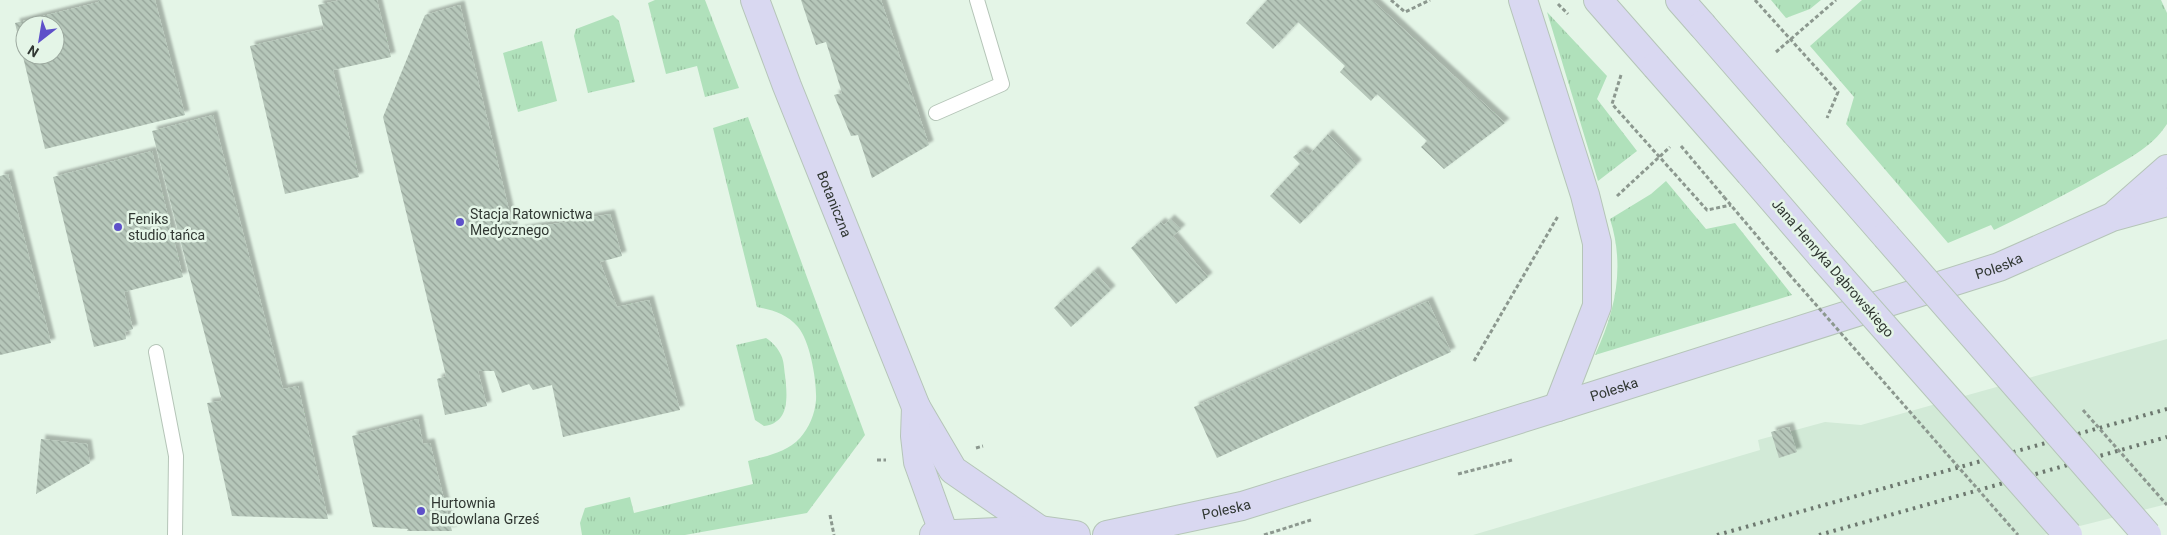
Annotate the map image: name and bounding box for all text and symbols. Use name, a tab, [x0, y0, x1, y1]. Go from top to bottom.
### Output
north arrow	[15, 15, 65, 65]
text: N	[25, 42, 42, 61]
street label: Botaniczna	[814, 169, 855, 239]
street label: Jana Henryka Dąbrowskiego	[1769, 196, 1897, 340]
place label: Stacja Ratownictwa Medycznego	[470, 206, 593, 238]
place label: Feniks studio tańca	[128, 211, 205, 243]
marker: Stacja Ratownictwa Medycznego	[454, 216, 466, 228]
marker: Feniks studio tańca	[112, 221, 124, 233]
street label: Poleska	[1973, 250, 2025, 282]
street label: Poleska	[1588, 374, 1640, 404]
place label: Hurtownia Budowlana Grześ	[431, 495, 539, 527]
street label: Poleska	[1200, 496, 1253, 522]
marker: Hurtownia Budowlana Grześ	[415, 505, 427, 517]

